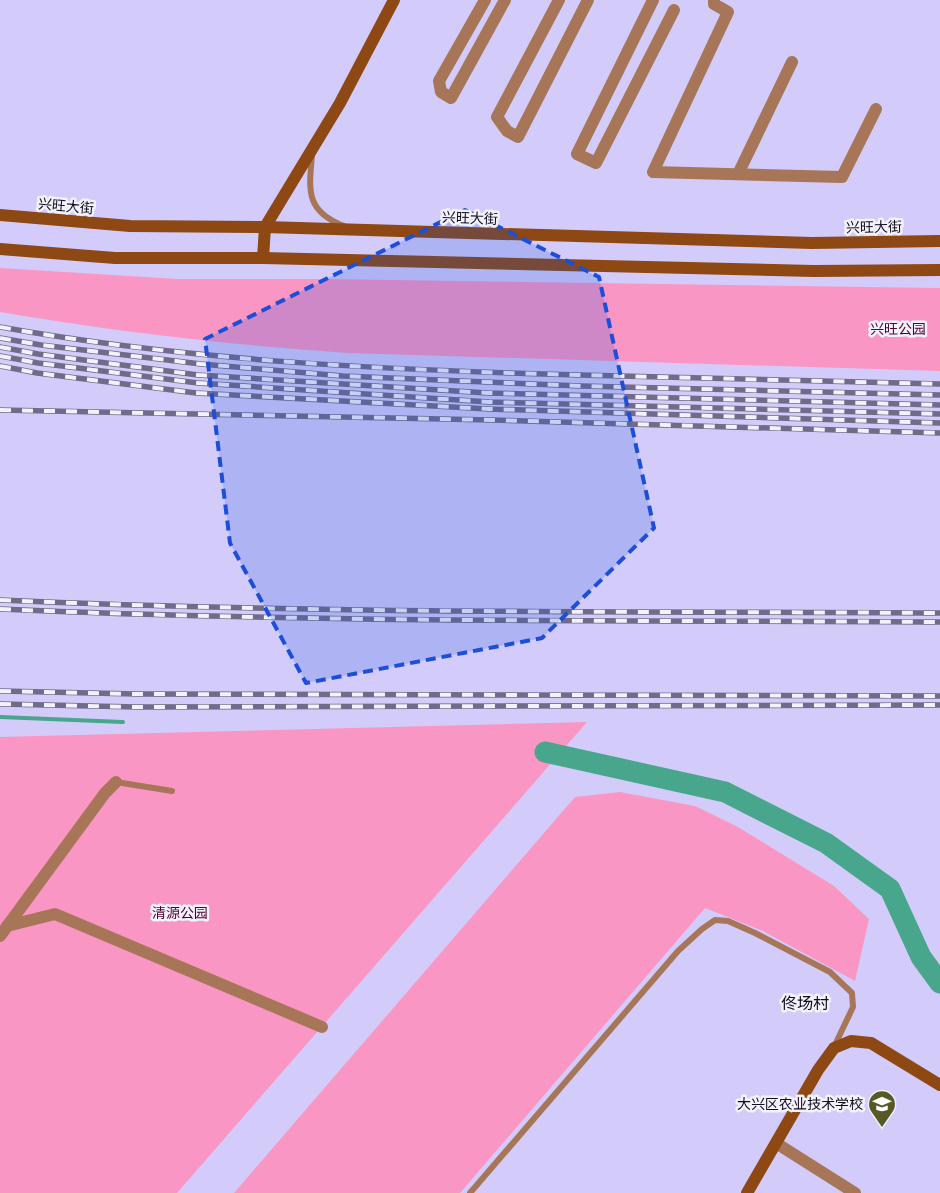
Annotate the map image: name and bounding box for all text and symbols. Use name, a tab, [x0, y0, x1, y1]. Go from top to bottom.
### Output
street label: 兴旺大街	[37, 195, 95, 217]
street label: 兴旺大街	[442, 208, 498, 228]
street label: 兴旺大街	[846, 218, 902, 236]
park label: 兴旺公园	[870, 320, 926, 338]
park label: 清源公园	[152, 904, 208, 922]
district label: 佟场村	[781, 993, 829, 1013]
school or university icon: 大兴区农业技术学校	[867, 1089, 897, 1128]
place label: 大兴区农业技术学校	[737, 1095, 863, 1113]

